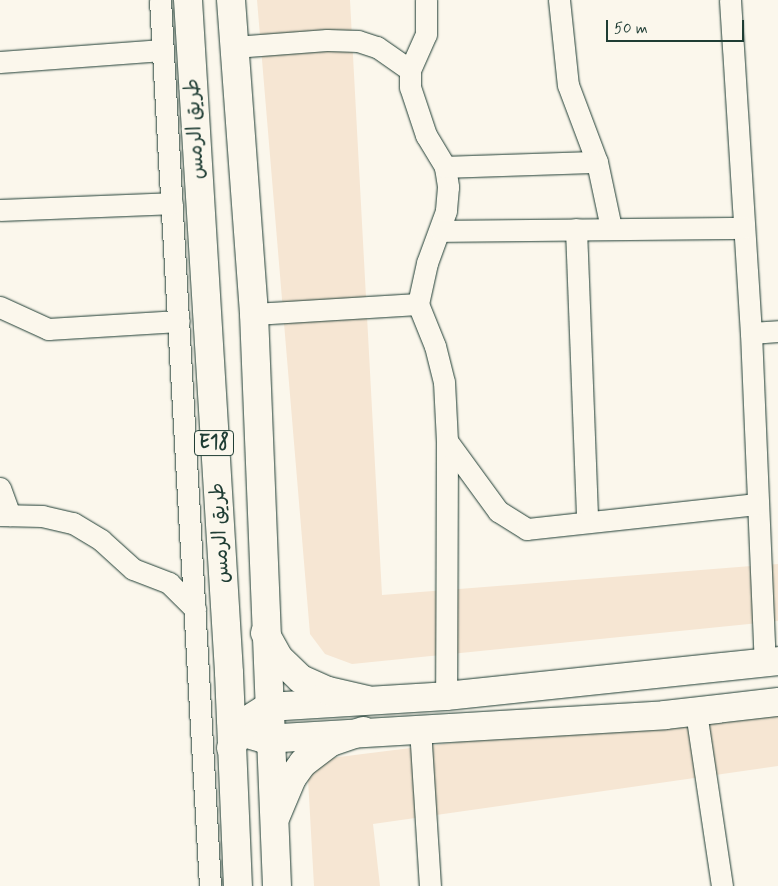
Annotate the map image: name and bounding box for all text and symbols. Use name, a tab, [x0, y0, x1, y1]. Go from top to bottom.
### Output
scale bar	[608, 10, 746, 42]
text: 50 m	[614, 19, 648, 39]
street label: طريق الرمس	[180, 78, 210, 180]
road number: E18	[193, 426, 235, 459]
street label: طريق الرمس	[205, 482, 235, 584]

